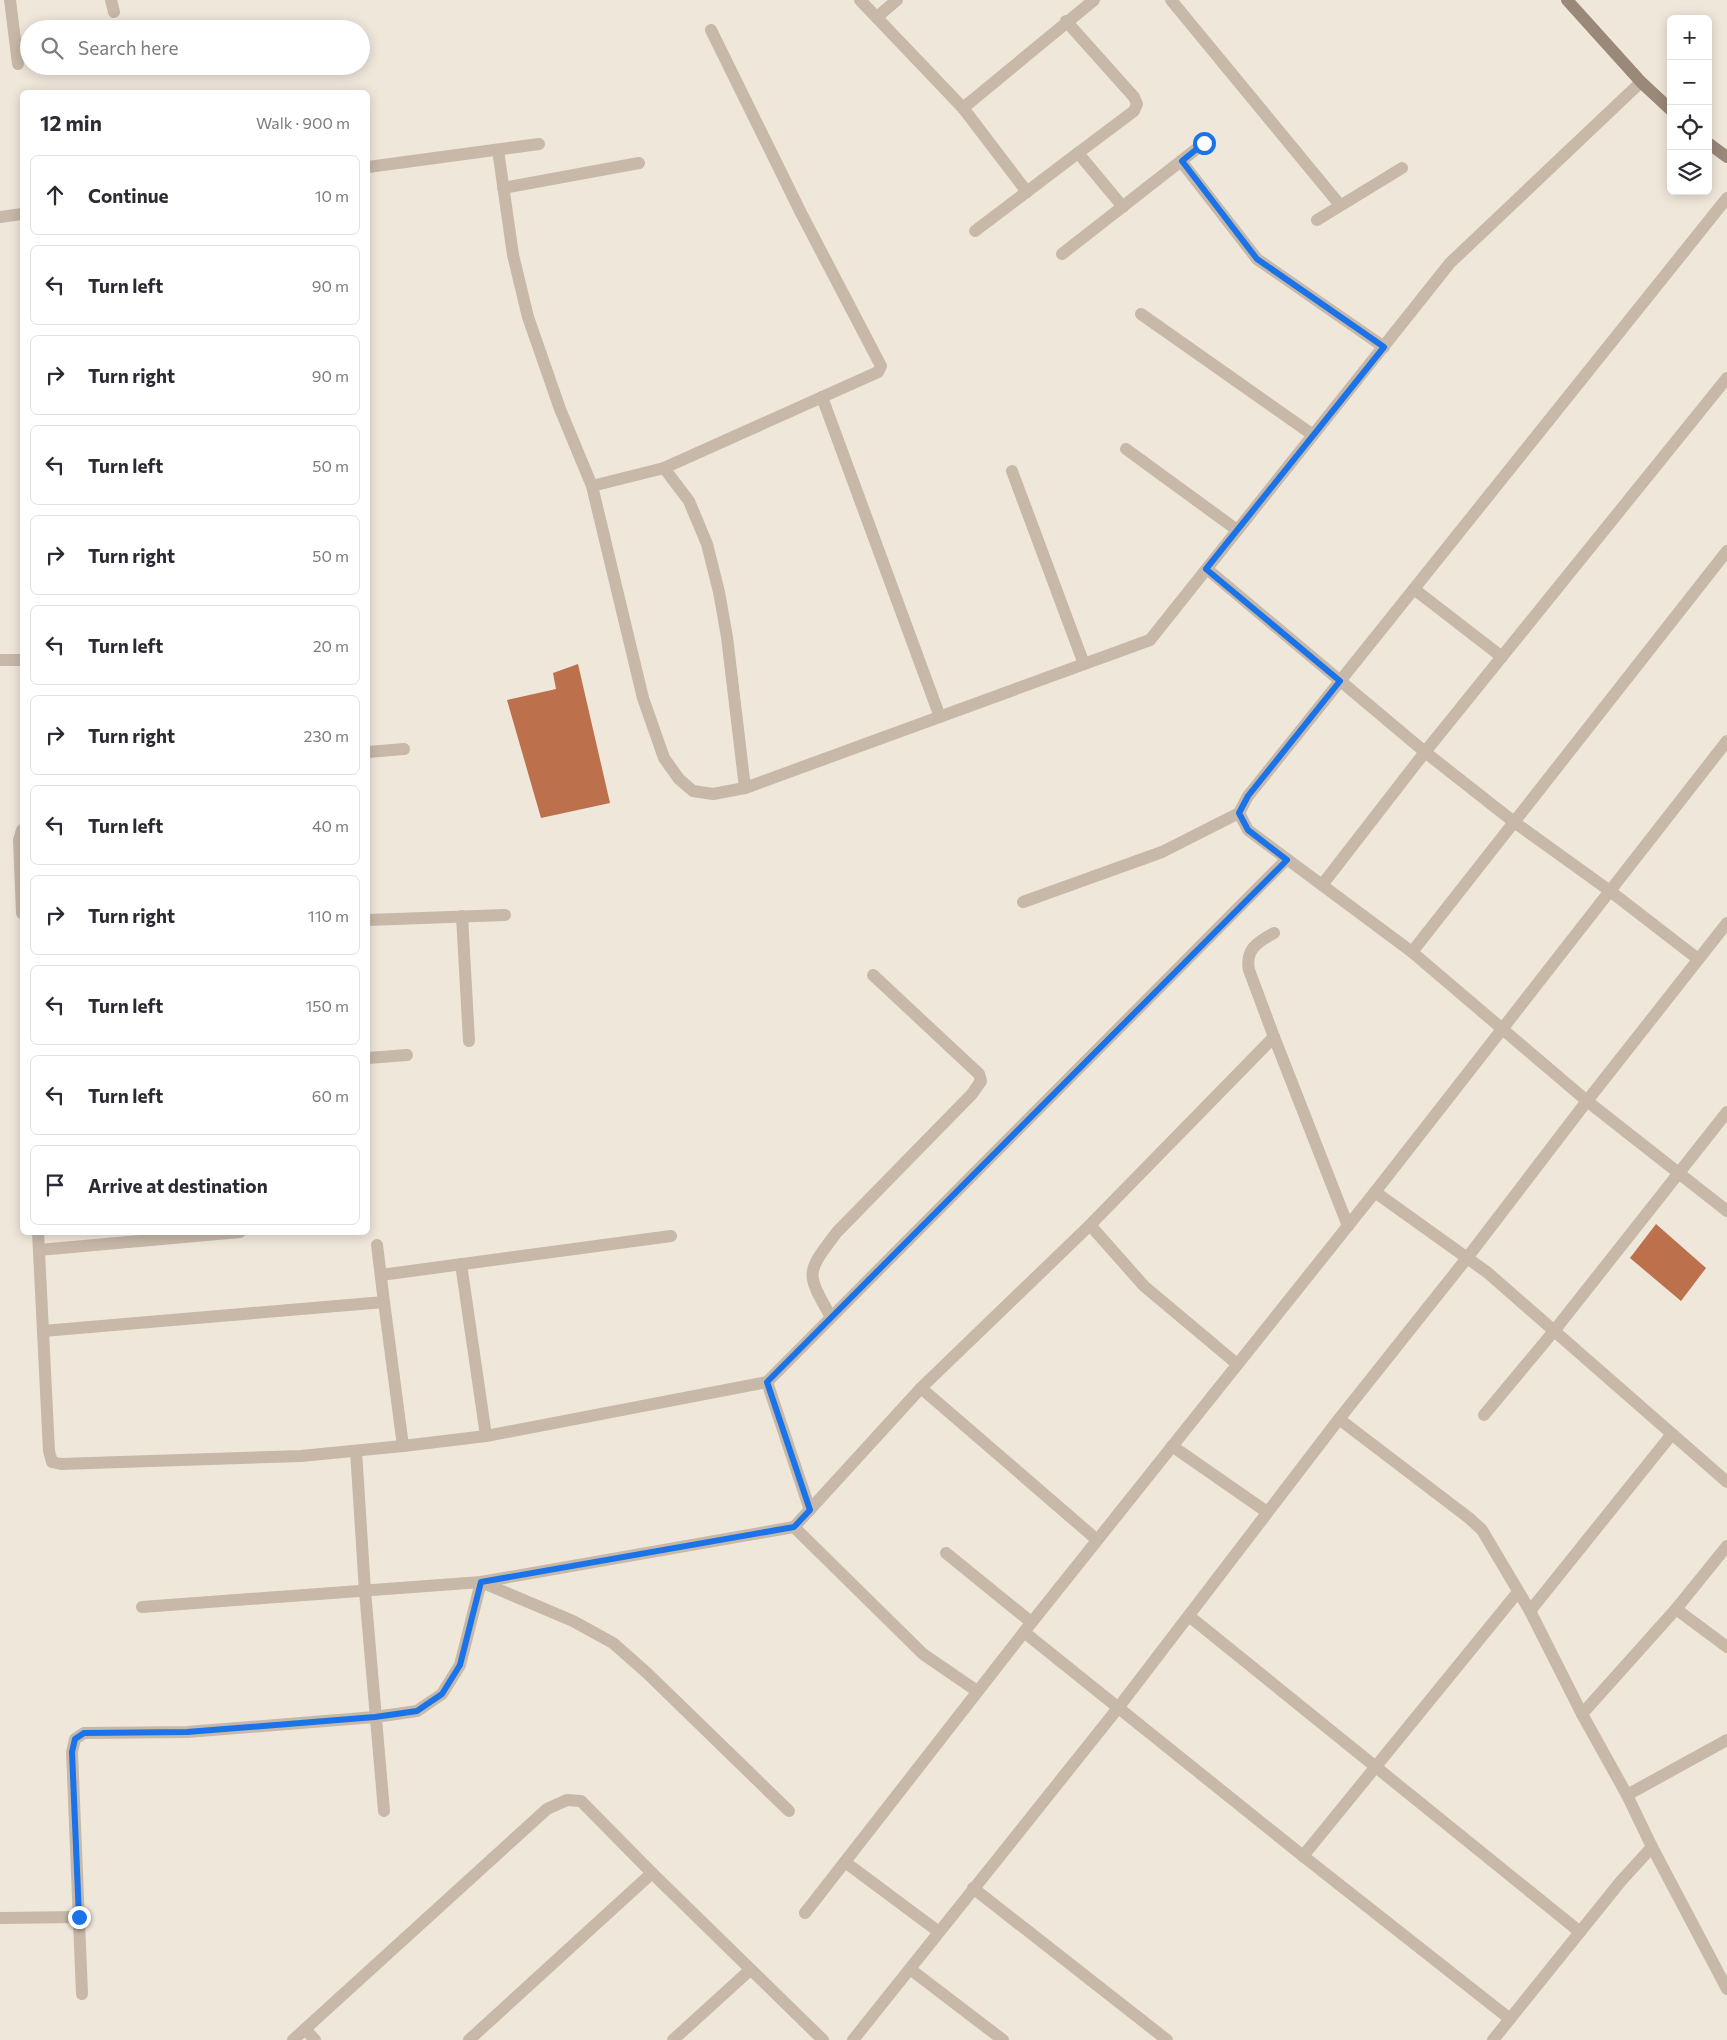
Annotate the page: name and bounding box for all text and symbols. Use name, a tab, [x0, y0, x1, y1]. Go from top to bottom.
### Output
map controls	[1667, 15, 1712, 195]
button: +	[1667, 15, 1712, 60]
search box	[20, 20, 370, 75]
icon: search	[38, 34, 66, 62]
text: Search here	[78, 36, 178, 59]
button: −	[1667, 60, 1712, 105]
button: locate	[1667, 105, 1712, 150]
text: 12 min	[40, 110, 102, 135]
text: Walk · 900 m	[256, 113, 350, 132]
route start	[1193, 132, 1216, 155]
button: layers	[1667, 150, 1712, 195]
icon: ahead	[41, 181, 69, 209]
text: Continue	[88, 184, 168, 207]
text: 10 m	[315, 186, 349, 205]
icon: left	[41, 271, 69, 299]
text: Turn left	[88, 274, 163, 297]
text: 90 m	[312, 276, 349, 295]
icon: right	[41, 361, 69, 389]
text: Turn right	[88, 364, 175, 387]
text: 90 m	[312, 366, 349, 385]
icon: left	[41, 451, 69, 479]
text: Turn left	[88, 454, 163, 477]
text: 50 m	[312, 456, 349, 475]
icon: right	[41, 541, 69, 569]
text: Turn right	[88, 544, 175, 567]
text: 50 m	[312, 546, 349, 565]
icon: left	[41, 631, 69, 659]
text: Turn left	[88, 634, 163, 657]
text: 20 m	[313, 636, 349, 655]
icon: right	[41, 721, 69, 749]
text: Turn right	[88, 724, 175, 747]
text: 230 m	[304, 726, 349, 745]
icon: left	[41, 811, 69, 839]
text: Turn left	[88, 814, 163, 837]
text: 40 m	[312, 816, 349, 835]
icon: right	[41, 901, 69, 929]
text: Turn right	[88, 904, 175, 927]
text: 110 m	[308, 906, 349, 925]
icon: left	[41, 991, 69, 1019]
text: Turn left	[88, 994, 163, 1017]
text: 150 m	[306, 996, 349, 1015]
icon: left	[41, 1081, 69, 1109]
text: Turn left	[88, 1084, 163, 1107]
text: 60 m	[312, 1086, 349, 1105]
icon: arrive	[41, 1171, 69, 1199]
text: Arrive at destination	[88, 1174, 268, 1197]
route end	[68, 1906, 91, 1929]

